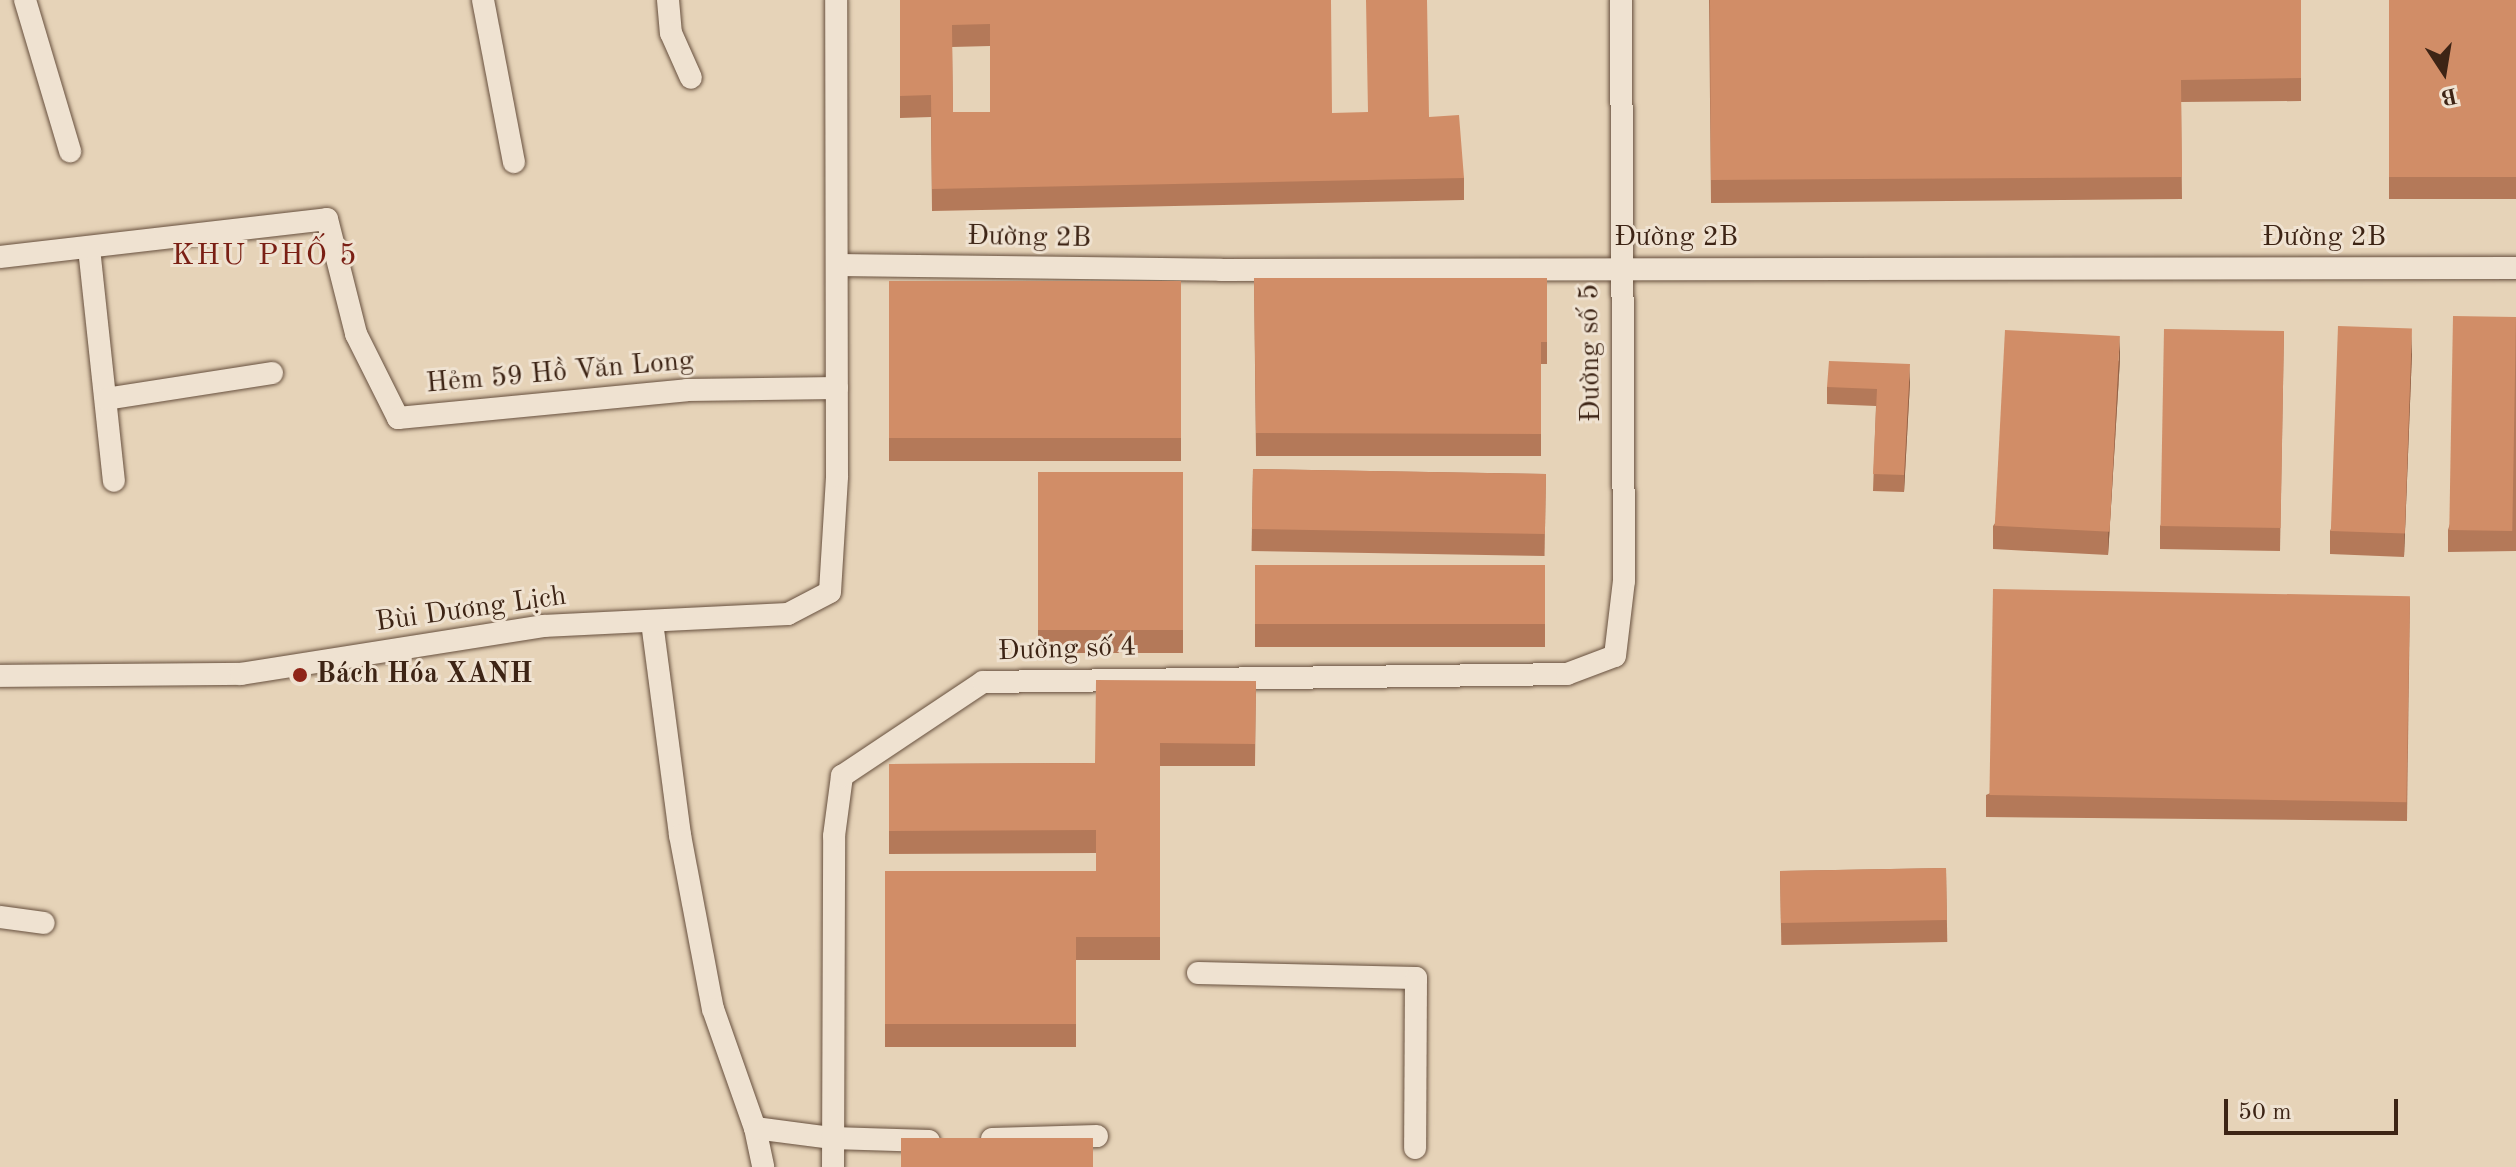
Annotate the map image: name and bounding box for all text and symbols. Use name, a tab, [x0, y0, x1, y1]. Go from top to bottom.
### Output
north arrow	[2404, 32, 2484, 112]
text: B	[2439, 83, 2459, 108]
street label: Đường 2B	[967, 220, 1091, 256]
street label: Đường 2B	[1614, 221, 1738, 255]
street label: Đường 2B	[2262, 221, 2386, 255]
district label: KHU PHỐ 5	[172, 238, 358, 274]
street label: Đường số 5	[1573, 283, 1609, 423]
street label: Hẻm 59 Hồ Văn Long	[425, 345, 695, 401]
street label: Bùi Dương Lịch	[374, 580, 568, 640]
street label: Đường số 4	[997, 631, 1137, 669]
place label: Bách Hóa XANH	[316, 658, 533, 692]
marker: Bách Hóa XANH	[291, 666, 309, 684]
scale bar	[2228, 1083, 2402, 1133]
text: 50 m	[2238, 1101, 2292, 1125]

